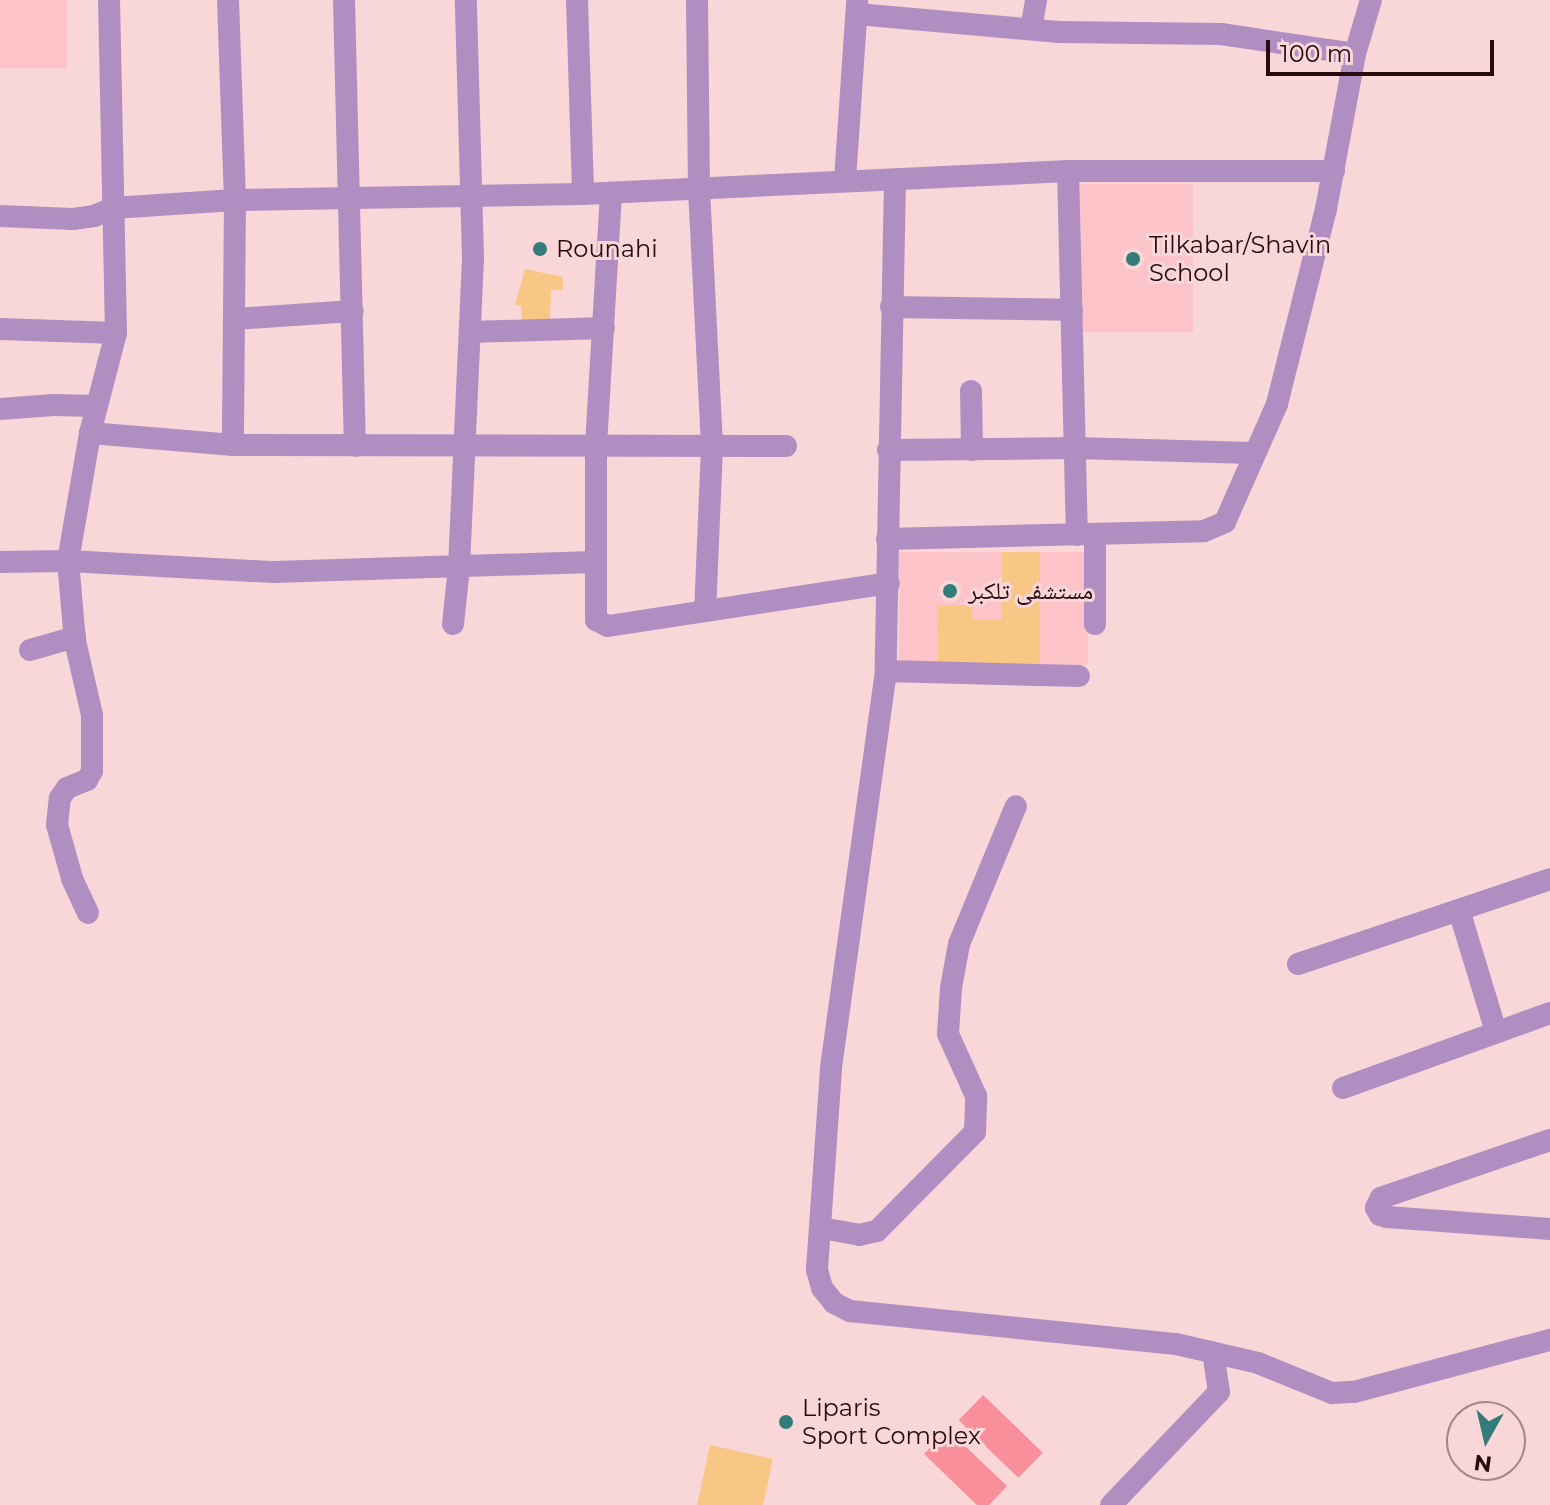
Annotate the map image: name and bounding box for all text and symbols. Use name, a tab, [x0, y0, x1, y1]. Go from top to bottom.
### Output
scale bar	[1270, 24, 1498, 74]
text: 100 m	[1280, 39, 1352, 68]
place label: Tilkabar/Shavin School	[1149, 231, 1331, 287]
place label: Rounahi	[556, 235, 658, 263]
marker: Rounahi	[531, 240, 549, 258]
marker: Tilkabar/Shavin School	[1124, 250, 1142, 268]
place label: مستشفى تلكبر	[968, 577, 1093, 605]
marker: مستشفى تلكبر	[939, 580, 961, 602]
place label: Liparis Sport Complex	[802, 1394, 981, 1450]
north arrow	[1446, 1401, 1526, 1481]
marker: Liparis Sport Complex	[777, 1413, 795, 1431]
text: N	[1472, 1449, 1494, 1478]

